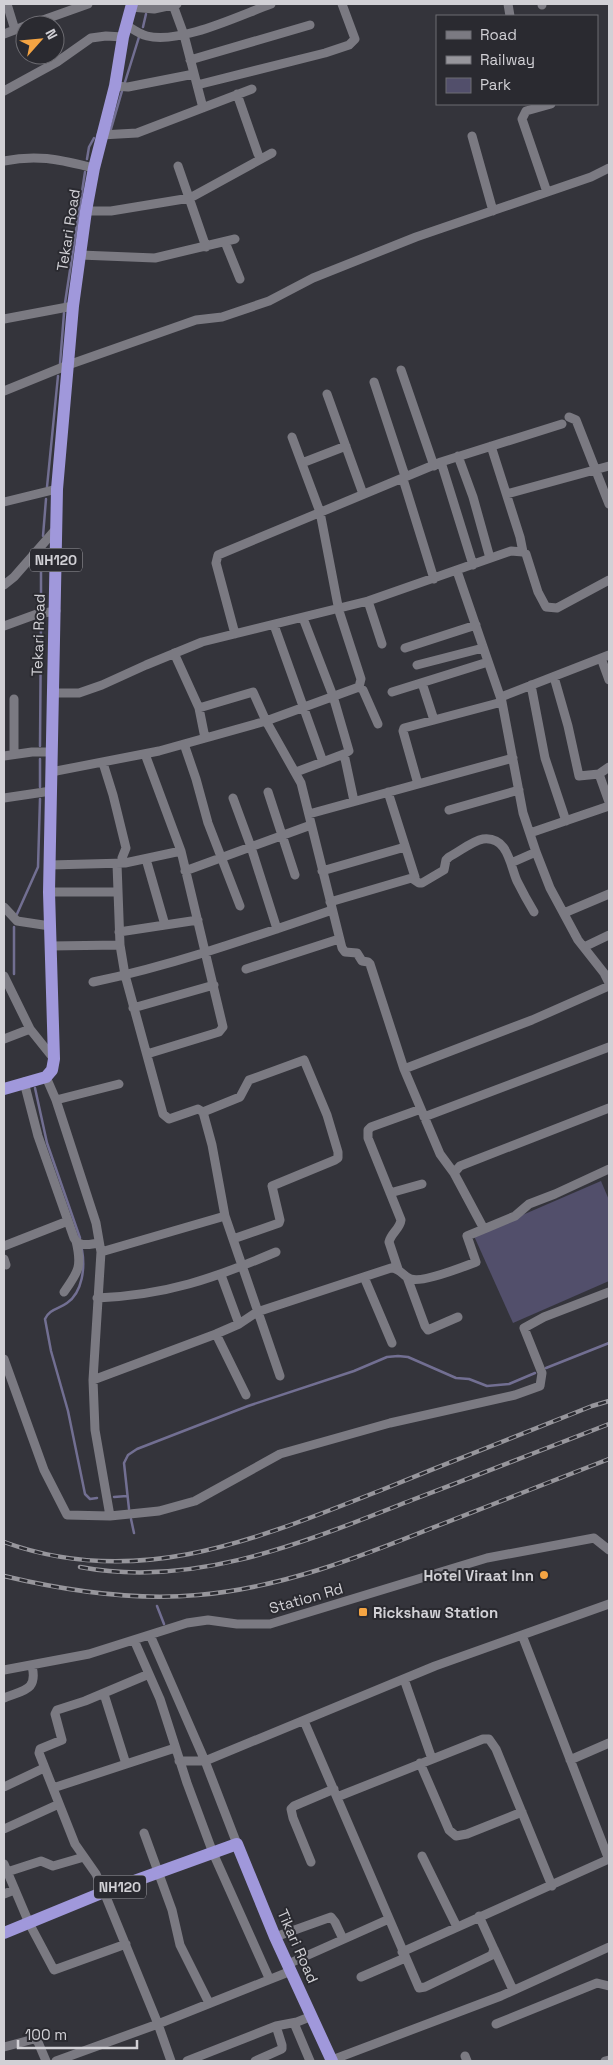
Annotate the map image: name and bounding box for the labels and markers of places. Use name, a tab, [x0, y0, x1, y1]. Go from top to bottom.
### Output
place label: Hotel Viraat Inn	[423, 1566, 534, 1585]
marker: Hotel Viraat Inn	[538, 1569, 550, 1581]
place label: Rickshaw Station	[373, 1603, 498, 1622]
marker: Rickshaw Station	[357, 1606, 369, 1618]

